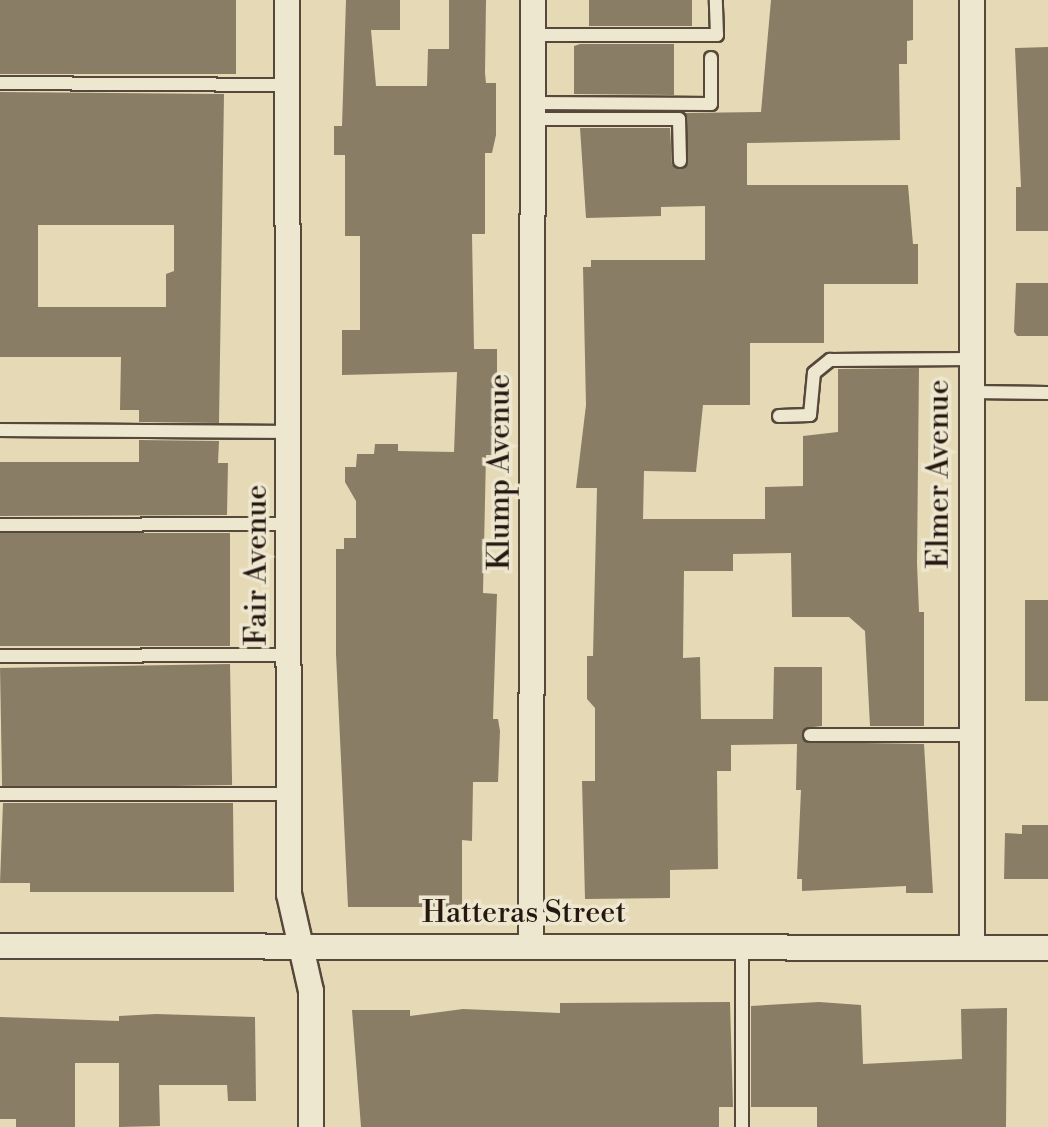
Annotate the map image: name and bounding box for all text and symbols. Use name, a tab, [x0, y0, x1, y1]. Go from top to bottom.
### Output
street label: Klump Avenue	[482, 374, 518, 570]
street label: Elmer Avenue	[921, 379, 957, 569]
street label: Fair Avenue	[239, 485, 275, 645]
street label: Hatteras Street	[422, 895, 626, 931]

